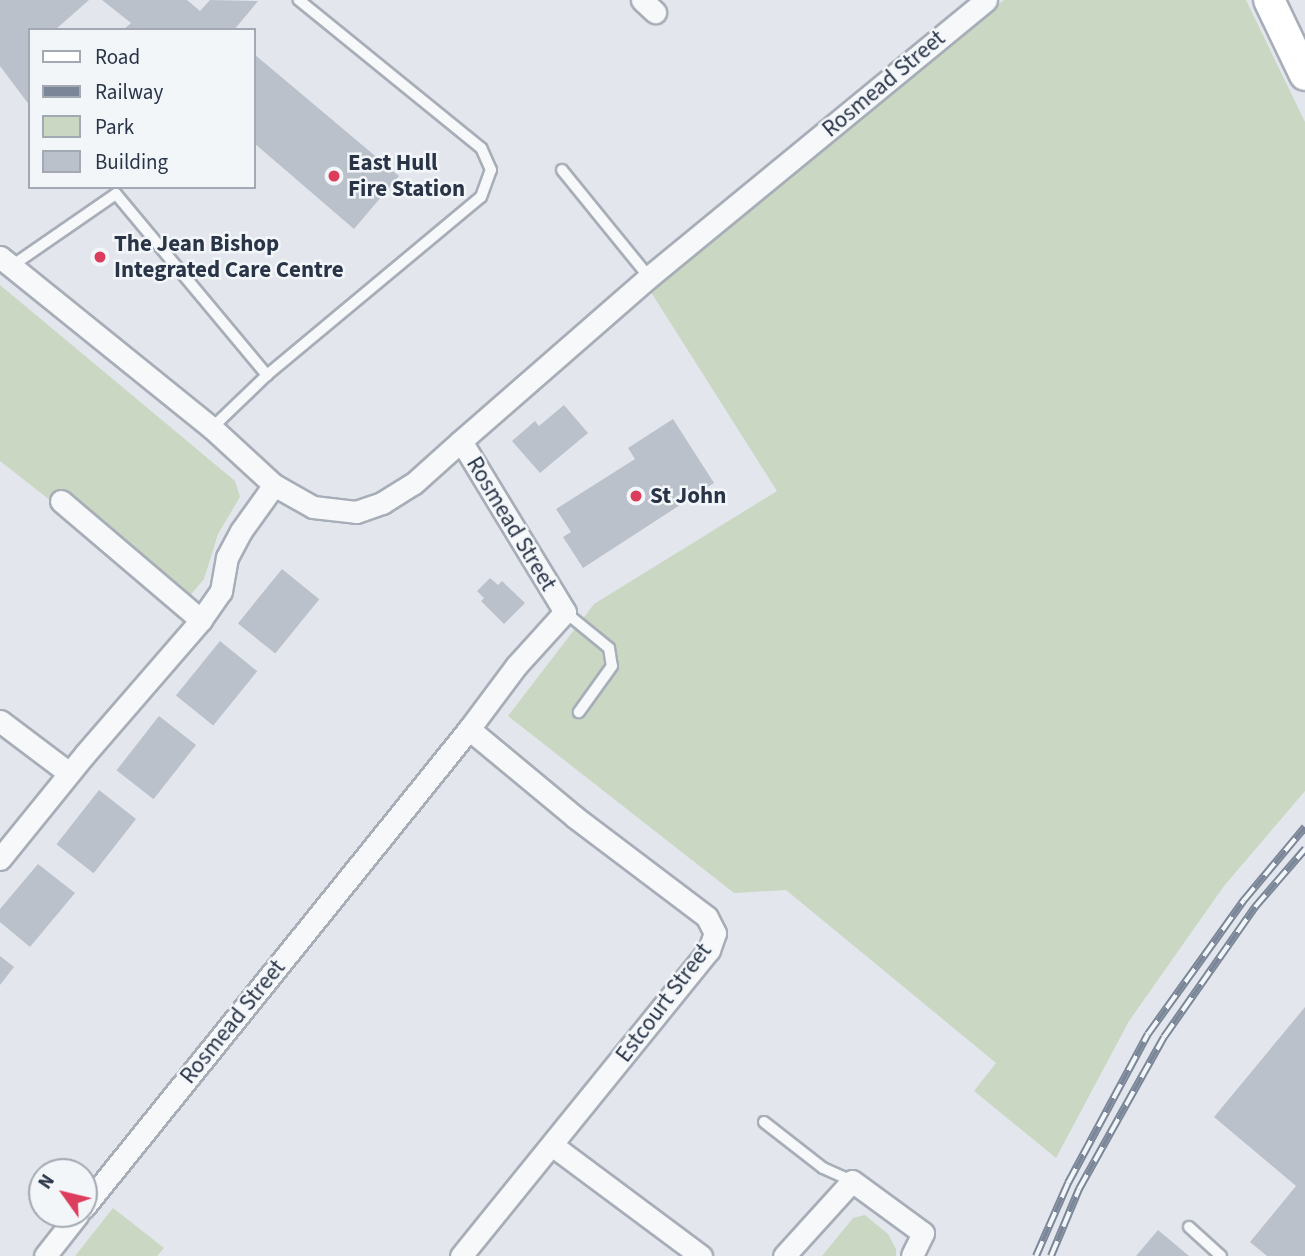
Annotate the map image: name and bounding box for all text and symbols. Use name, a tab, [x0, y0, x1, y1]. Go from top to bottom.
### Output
street label: Rosmead Street	[817, 25, 951, 143]
legend	[28, 28, 256, 189]
text: Road	[95, 42, 140, 72]
text: Railway	[95, 77, 163, 107]
text: Park	[95, 112, 134, 142]
text: Building	[95, 147, 168, 177]
place label: East Hull Fire Station	[348, 149, 465, 203]
marker: East Hull Fire Station	[326, 168, 342, 184]
place label: The Jean Bishop Integrated Care Centre	[114, 230, 344, 284]
marker: The Jean Bishop Integrated Care Centre	[92, 249, 108, 265]
street label: Rosmead Street	[460, 452, 562, 596]
place label: St John	[650, 482, 726, 510]
marker: St John	[628, 488, 644, 504]
street label: Estcourt Street	[610, 938, 718, 1068]
street label: Rosmead Street	[175, 954, 291, 1090]
north arrow	[28, 1158, 98, 1228]
text: N	[32, 1169, 62, 1195]

